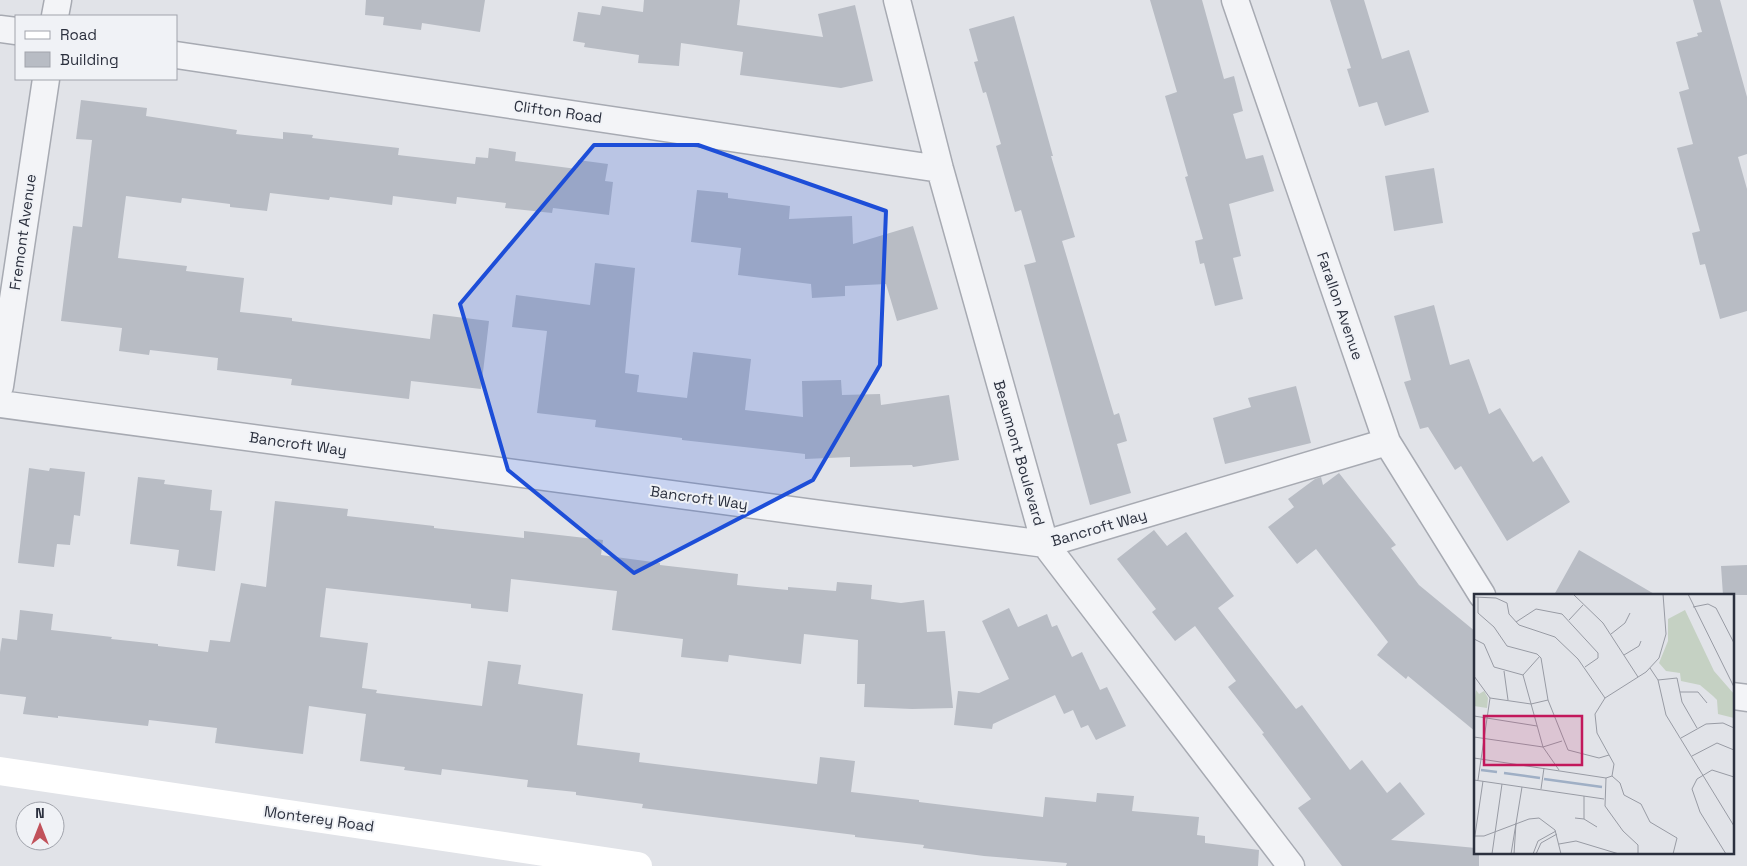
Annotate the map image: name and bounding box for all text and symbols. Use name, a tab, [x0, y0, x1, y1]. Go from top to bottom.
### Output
legend	[15, 15, 178, 80]
text: Road	[60, 25, 97, 44]
text: Building	[60, 50, 119, 69]
street label: Clifton Road	[513, 96, 604, 127]
street label: Fremont Avenue	[5, 173, 40, 291]
street label: Farallon Avenue	[1313, 249, 1368, 363]
street label: Beaumont Boulevard	[990, 378, 1049, 528]
street label: Bancroft Way	[248, 427, 348, 460]
street label: Bancroft Way	[649, 481, 749, 514]
street label: Bancroft Way	[1049, 505, 1149, 550]
inset map	[1474, 594, 1734, 854]
north arrow	[15, 801, 65, 851]
street label: Monterey Road	[263, 801, 375, 836]
text: N	[35, 804, 45, 822]

